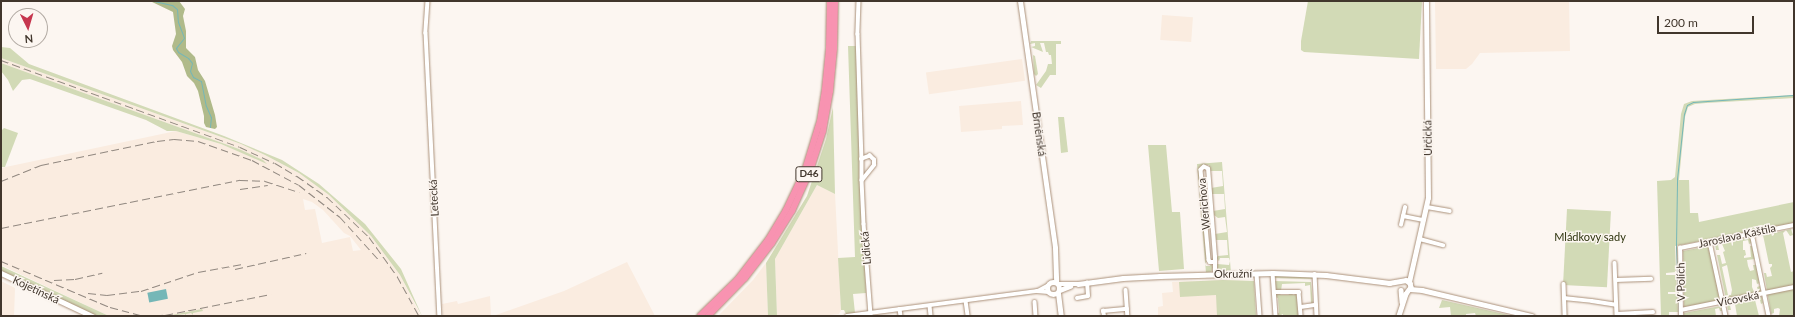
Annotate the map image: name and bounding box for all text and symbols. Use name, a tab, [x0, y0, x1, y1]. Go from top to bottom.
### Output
north arrow	[8, 8, 48, 48]
scale bar	[1659, 8, 1756, 34]
text: 200 m	[1664, 15, 1698, 30]
text: N	[24, 33, 34, 46]
street label: Brněnská	[1029, 111, 1049, 157]
street label: Určická	[1421, 120, 1435, 156]
road number: D46	[795, 166, 823, 182]
street label: Werichova	[1195, 178, 1213, 230]
street label: Letecká	[426, 179, 442, 217]
street label: Jaroslava Kaštila	[1697, 221, 1777, 251]
park label: Mládkovy sady	[1554, 230, 1626, 244]
street label: Lidická	[858, 231, 874, 265]
street label: V Polích	[1674, 262, 1688, 302]
street label: Okružní	[1214, 267, 1252, 281]
street label: Kojetínská	[10, 273, 62, 307]
street label: Vícovská	[1716, 288, 1760, 310]

